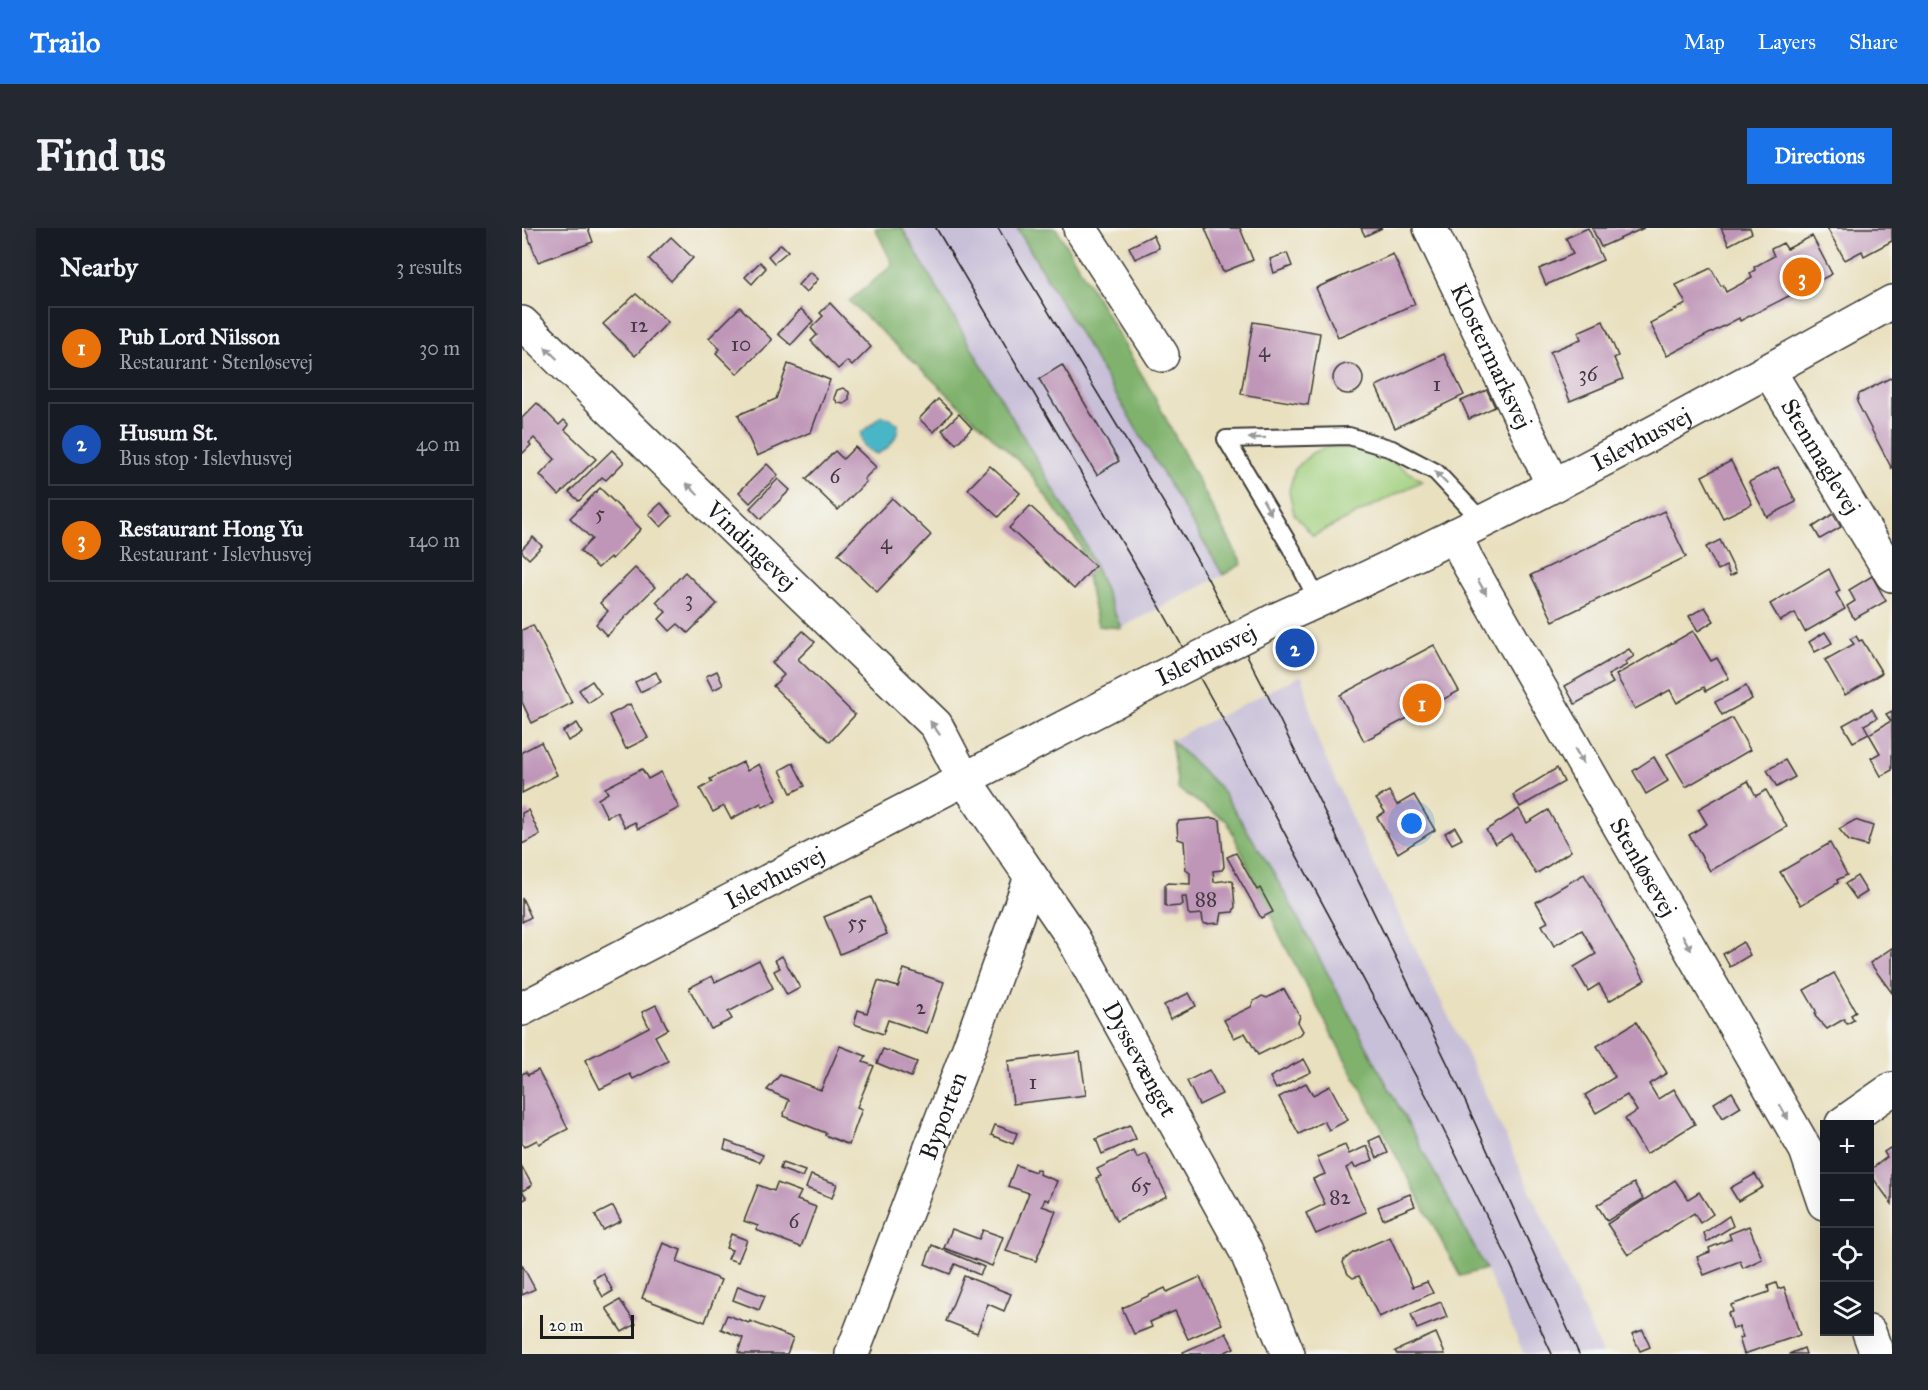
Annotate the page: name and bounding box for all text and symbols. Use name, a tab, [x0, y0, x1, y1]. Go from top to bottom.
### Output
text: Trailo	[30, 25, 100, 60]
text: Map	[1684, 29, 1725, 55]
text: Layers	[1758, 29, 1816, 55]
text: Share	[1849, 29, 1898, 55]
button: Directions	[1747, 128, 1892, 184]
text: Find us	[36, 130, 166, 182]
text: Nearby	[60, 251, 138, 283]
pin: 3	[1782, 254, 1822, 300]
text: 3 results	[396, 255, 462, 279]
street label: Klostermarksvej	[1444, 278, 1539, 434]
house number: 12	[630, 312, 649, 338]
text: Pub Lord Nilsson	[119, 323, 280, 350]
house number: 10	[731, 331, 751, 357]
text: 1	[78, 336, 85, 360]
text: 30 m	[419, 336, 460, 360]
house number: 4	[1258, 337, 1271, 363]
one-way arrow	[544, 346, 559, 360]
text: Restaurant · Stenløsevej	[119, 350, 313, 374]
house number: 36	[1578, 361, 1599, 387]
house number: 1	[1433, 371, 1441, 397]
street label: Stenmaglevej	[1774, 393, 1867, 520]
street label: Islevhusvej	[1587, 400, 1696, 478]
text: Husum St.	[119, 419, 218, 446]
text: 2	[77, 432, 86, 456]
text: 40 m	[416, 432, 460, 456]
one-way arrow	[1247, 433, 1266, 443]
text: Bus stop · Islevhusvej	[119, 446, 292, 470]
house number: 6	[830, 463, 842, 489]
one-way arrow	[1435, 472, 1449, 486]
one-way arrow	[685, 482, 699, 496]
street label: Vindingevej	[699, 494, 804, 597]
one-way arrow	[1261, 499, 1272, 515]
house number: 5	[595, 500, 605, 526]
text: Restaurant Hong Yu	[119, 515, 303, 542]
text: 3	[78, 528, 86, 552]
text: 140 m	[408, 528, 460, 552]
house number: 4	[880, 529, 893, 555]
text: Restaurant · Islevhusvej	[119, 542, 312, 566]
one-way arrow	[1476, 579, 1487, 595]
house number: 3	[685, 586, 693, 612]
street label: Islevhusvej	[1151, 617, 1261, 692]
pin: 2	[1276, 626, 1314, 670]
pin: 1	[1402, 680, 1442, 726]
one-way arrow	[929, 720, 941, 736]
one-way arrow	[1574, 748, 1584, 765]
your location	[1397, 809, 1426, 838]
street label: Stenløsevej	[1603, 812, 1684, 922]
street label: Islevhusvej	[720, 839, 830, 916]
house number: 88	[1195, 886, 1217, 912]
house number: 55	[847, 909, 867, 935]
one-way arrow	[1682, 935, 1692, 952]
house number: 2	[916, 994, 927, 1020]
street label: Dyssevænget	[1096, 996, 1184, 1122]
street label: Byporten	[913, 1068, 973, 1164]
house number: 1	[1029, 1069, 1037, 1095]
one-way arrow	[1779, 1104, 1790, 1120]
map controls	[1820, 1120, 1874, 1336]
button: +	[1820, 1120, 1874, 1174]
house number: 65	[1131, 1172, 1152, 1198]
button: −	[1820, 1174, 1874, 1228]
house number: 82	[1329, 1184, 1351, 1210]
house number: 6	[789, 1208, 801, 1234]
button: locate	[1820, 1228, 1874, 1282]
button: layers	[1820, 1282, 1874, 1336]
scale bar	[540, 1312, 634, 1340]
text: 20 m	[549, 1316, 583, 1335]

